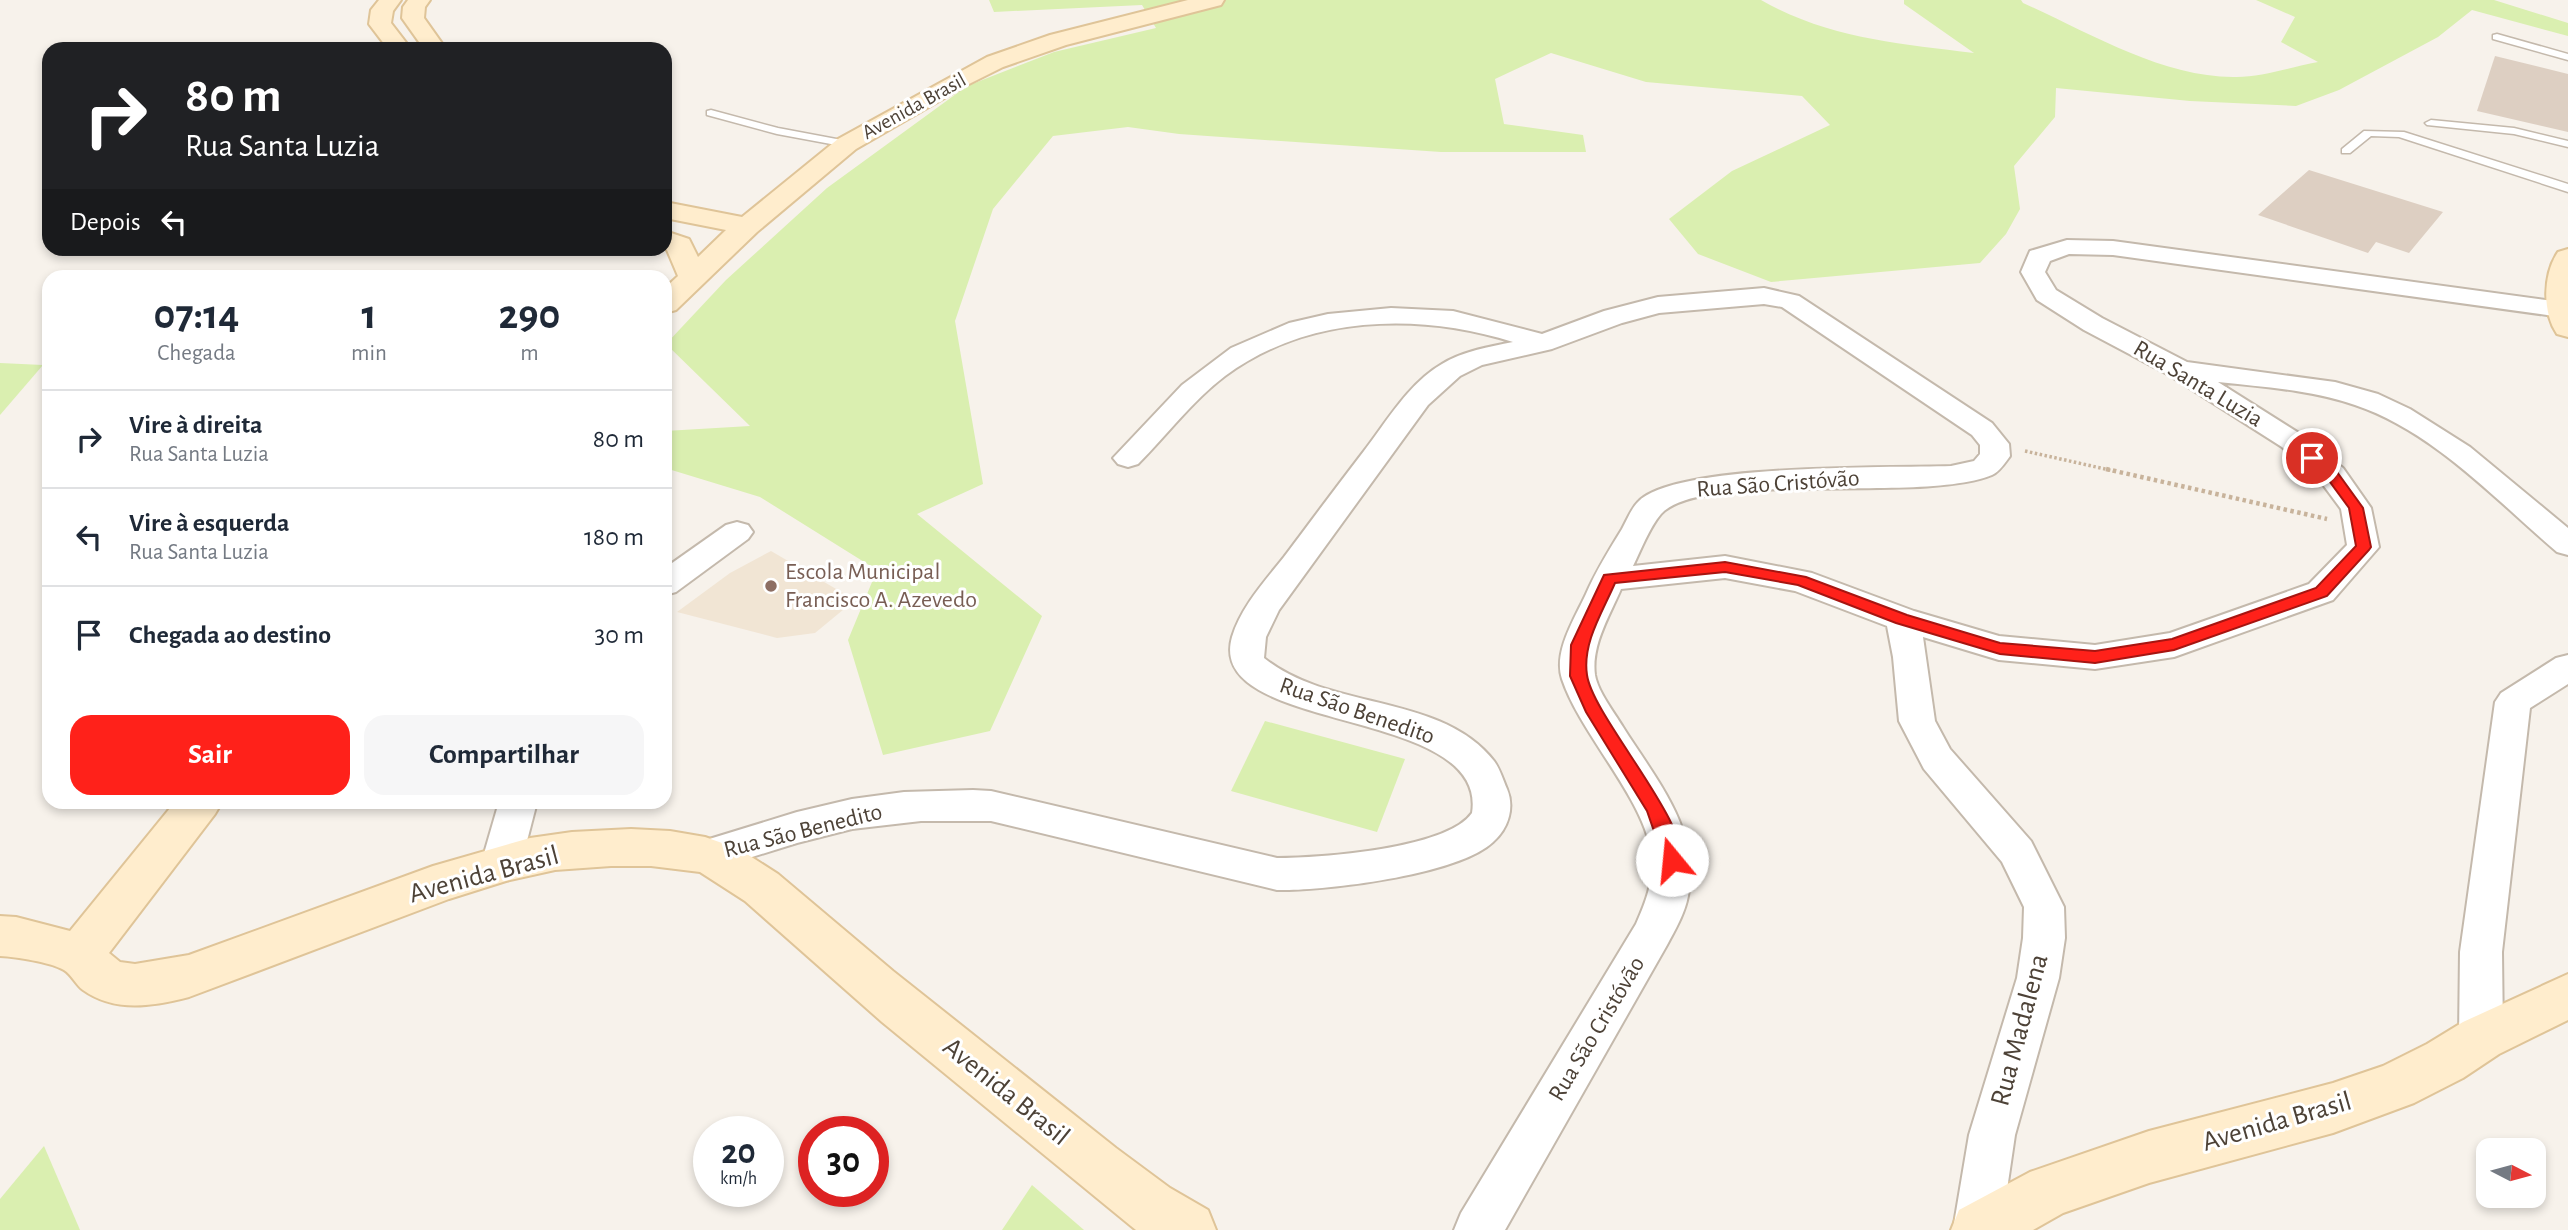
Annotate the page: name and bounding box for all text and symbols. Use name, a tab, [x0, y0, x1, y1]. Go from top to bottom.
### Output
street label: Avenida Brasil	[858, 69, 970, 143]
icon: right	[70, 70, 161, 161]
text: 80 m	[185, 72, 282, 121]
text: Rua Santa Luzia	[185, 130, 380, 162]
icon: left	[155, 203, 193, 241]
text: Depois	[70, 209, 141, 235]
text: 07:14	[154, 294, 239, 336]
text: 1	[361, 294, 377, 336]
text: 290	[498, 294, 560, 336]
street label: Rua Santa Luzia	[2129, 336, 2267, 432]
text: Chegada	[157, 342, 236, 365]
text: min	[351, 342, 387, 365]
text: m	[520, 342, 539, 365]
text: Vire à direita	[129, 412, 263, 438]
icon: right	[70, 420, 108, 458]
text: 80 m	[593, 426, 644, 452]
pin	[2282, 428, 2342, 488]
icon: arrive	[2293, 439, 2331, 477]
text: Rua Santa Luzia	[129, 443, 269, 466]
street label: Rua São Cristóvão	[1696, 466, 1860, 502]
text: Vire à esquerda	[129, 510, 290, 536]
icon: left	[70, 518, 108, 556]
text: 180 m	[584, 524, 644, 550]
text: Rua Santa Luzia	[129, 541, 269, 564]
place label: Escola Municipal Francisco A. Azevedo	[785, 560, 977, 612]
marker: Escola Municipal Francisco A. Azevedo	[763, 578, 779, 594]
icon: arrive	[70, 616, 108, 654]
text: Chegada ao destino	[129, 622, 331, 648]
text: 30 m	[594, 622, 644, 648]
street label: Rua São Benedito	[1276, 673, 1438, 749]
button: Sair	[70, 715, 350, 795]
button: Compartilhar	[364, 715, 644, 795]
street label: Rua São Benedito	[721, 800, 885, 862]
position arrow	[1635, 823, 1709, 897]
street label: Avenida Brasil	[406, 842, 562, 908]
street label: Rua Madalena	[1986, 951, 2054, 1109]
street label: Rua São Cristóvão	[1545, 953, 1649, 1105]
street label: Avenida Brasil	[937, 1033, 1075, 1151]
street label: Avenida Brasil	[2199, 1087, 2355, 1157]
speed limit sign: 30	[798, 1116, 889, 1207]
text: 20	[721, 1135, 756, 1170]
north arrow	[2476, 1138, 2546, 1208]
map controls	[2476, 1138, 2546, 1208]
text: km/h	[720, 1170, 757, 1188]

